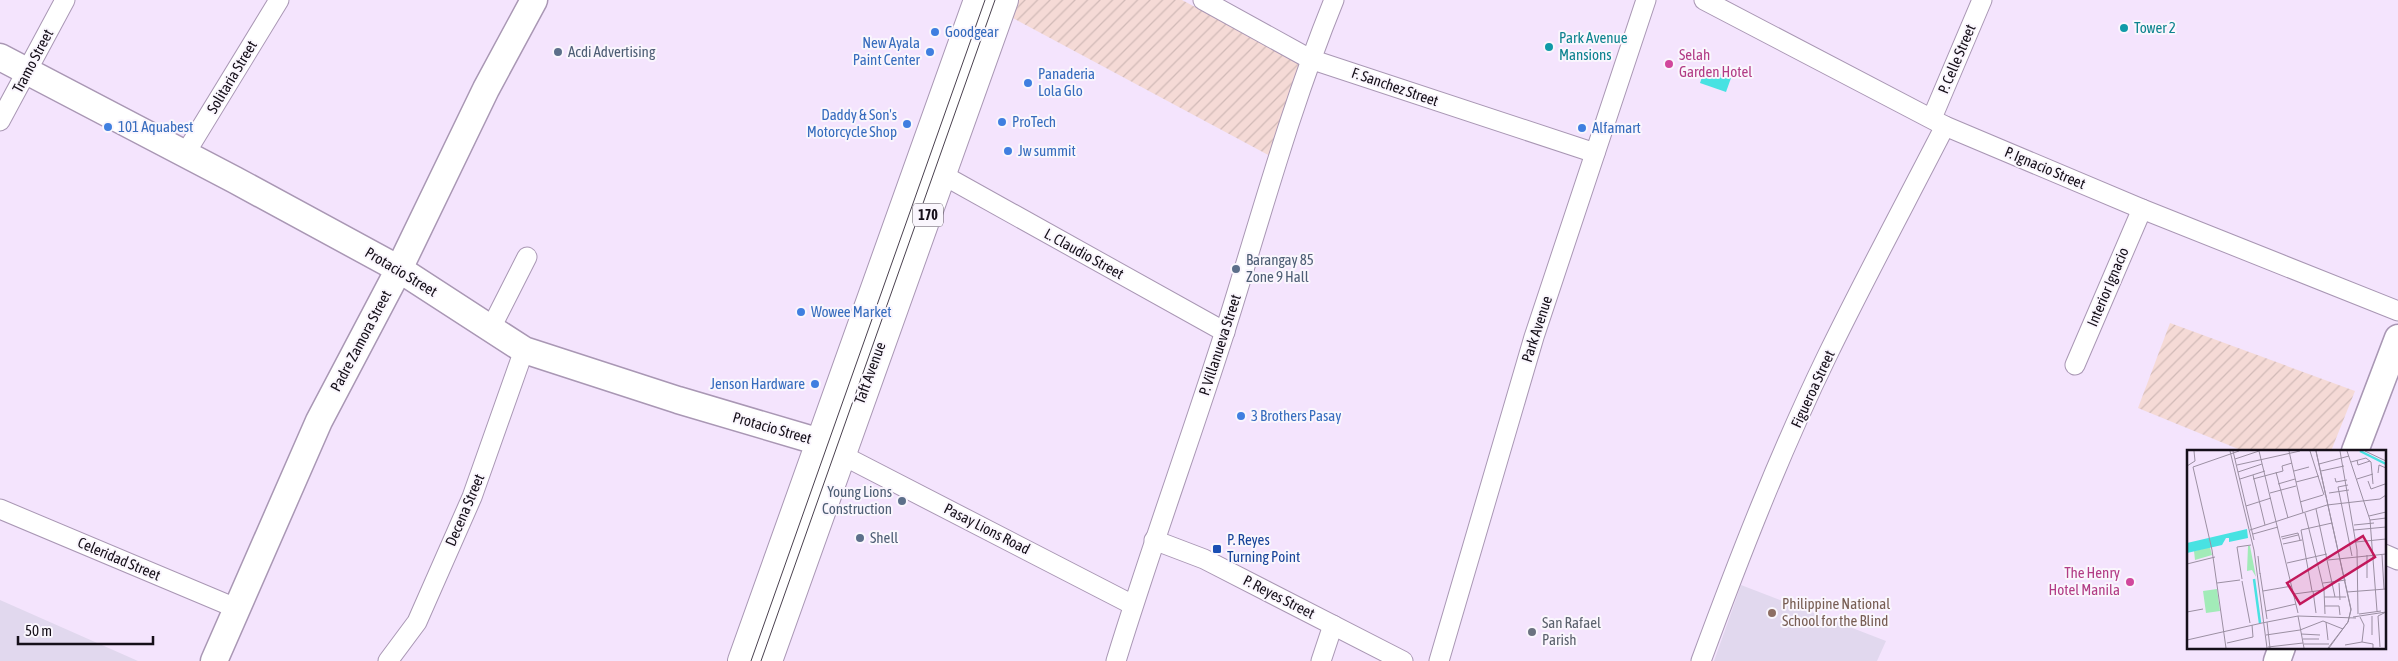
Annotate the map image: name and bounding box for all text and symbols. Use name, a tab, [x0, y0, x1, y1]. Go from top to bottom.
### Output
place label: Tower 2	[2134, 19, 2176, 36]
street label: P. Celle Street	[1934, 22, 1979, 96]
marker: Tower 2	[2118, 22, 2130, 34]
place label: Goodgear	[945, 23, 999, 40]
street label: Tramo Street	[9, 26, 56, 95]
marker: Goodgear	[929, 26, 941, 38]
place label: Park Avenue Mansions	[1559, 29, 1628, 63]
place label: New Ayala Paint Center	[853, 34, 921, 68]
street label: Solitaria Street	[203, 37, 260, 116]
marker: Park Avenue Mansions	[1543, 41, 1555, 53]
place label: Acdi Advertising	[568, 43, 656, 60]
marker: Acdi Advertising	[552, 46, 564, 58]
marker: New Ayala Paint Center	[924, 46, 936, 58]
place label: Selah Garden Hotel	[1679, 46, 1752, 80]
marker: Selah Garden Hotel	[1663, 58, 1675, 70]
street label: F. Sanchez Street	[1350, 64, 1441, 109]
place label: Panaderia Lola Glo	[1038, 65, 1095, 99]
marker: Panaderia Lola Glo	[1022, 77, 1034, 89]
place label: Daddy & Son's Motorcycle Shop	[807, 106, 897, 140]
place label: ProTech	[1012, 113, 1056, 130]
marker: ProTech	[996, 116, 1008, 128]
place label: 101 Aquabest	[118, 118, 193, 135]
marker: Daddy & Son's Motorcycle Shop	[901, 118, 913, 130]
place label: Alfamart	[1592, 119, 1641, 136]
marker: 101 Aquabest	[102, 121, 114, 133]
marker: Alfamart	[1576, 122, 1588, 134]
place label: Jw summit	[1018, 142, 1076, 159]
street label: P. Ignacio Street	[2002, 143, 2088, 192]
marker: Jw summit	[1002, 145, 1014, 157]
road number: 170	[913, 204, 943, 226]
street label: L. Claudio Street	[1042, 225, 1127, 282]
street label: Protacio Street	[362, 243, 440, 300]
street label: Interior Ignacio	[2083, 245, 2132, 329]
place label: Barangay 85 Zone 9 Hall	[1246, 251, 1314, 285]
marker: Barangay 85 Zone 9 Hall	[1230, 263, 1242, 275]
street label: Padre Zamora Street	[327, 287, 394, 394]
street label: P. Villanueva Street	[1195, 292, 1244, 398]
street label: Park Avenue	[1518, 293, 1555, 364]
place label: Wowee Market	[811, 303, 892, 320]
marker: Wowee Market	[795, 306, 807, 318]
street label: Taft Avenue	[851, 339, 889, 406]
street label: Figueroa Street	[1787, 347, 1838, 430]
place label: Jenson Hardware	[710, 375, 805, 392]
marker: Jenson Hardware	[809, 378, 821, 390]
place label: 3 Brothers Pasay	[1251, 407, 1341, 424]
street label: Protacio Street	[731, 408, 813, 447]
marker: 3 Brothers Pasay	[1235, 410, 1247, 422]
inset map	[2187, 450, 2386, 648]
street label: Decena Street	[442, 471, 487, 548]
place label: Young Lions Construction	[822, 483, 892, 517]
marker: Young Lions Construction	[896, 495, 908, 507]
street label: Pasay Lions Road	[941, 500, 1033, 557]
place label: Shell	[870, 529, 898, 546]
place label: P. Reyes Turning Point	[1227, 531, 1300, 565]
marker: Shell	[854, 532, 866, 544]
street label: Celeridad Street	[75, 533, 163, 584]
marker: P. Reyes Turning Point	[1211, 543, 1223, 555]
place label: The Henry Hotel Manila	[2049, 564, 2120, 598]
street label: P. Reyes Street	[1241, 571, 1318, 622]
marker: The Henry Hotel Manila	[2124, 576, 2136, 588]
place label: Philippine National School for the Blind	[1782, 595, 1890, 629]
marker: Philippine National School for the Blind	[1766, 607, 1778, 619]
scale bar	[18, 614, 152, 646]
place label: San Rafael Parish	[1542, 614, 1601, 648]
text: 50 m	[25, 622, 52, 639]
marker: San Rafael Parish	[1526, 626, 1538, 638]

